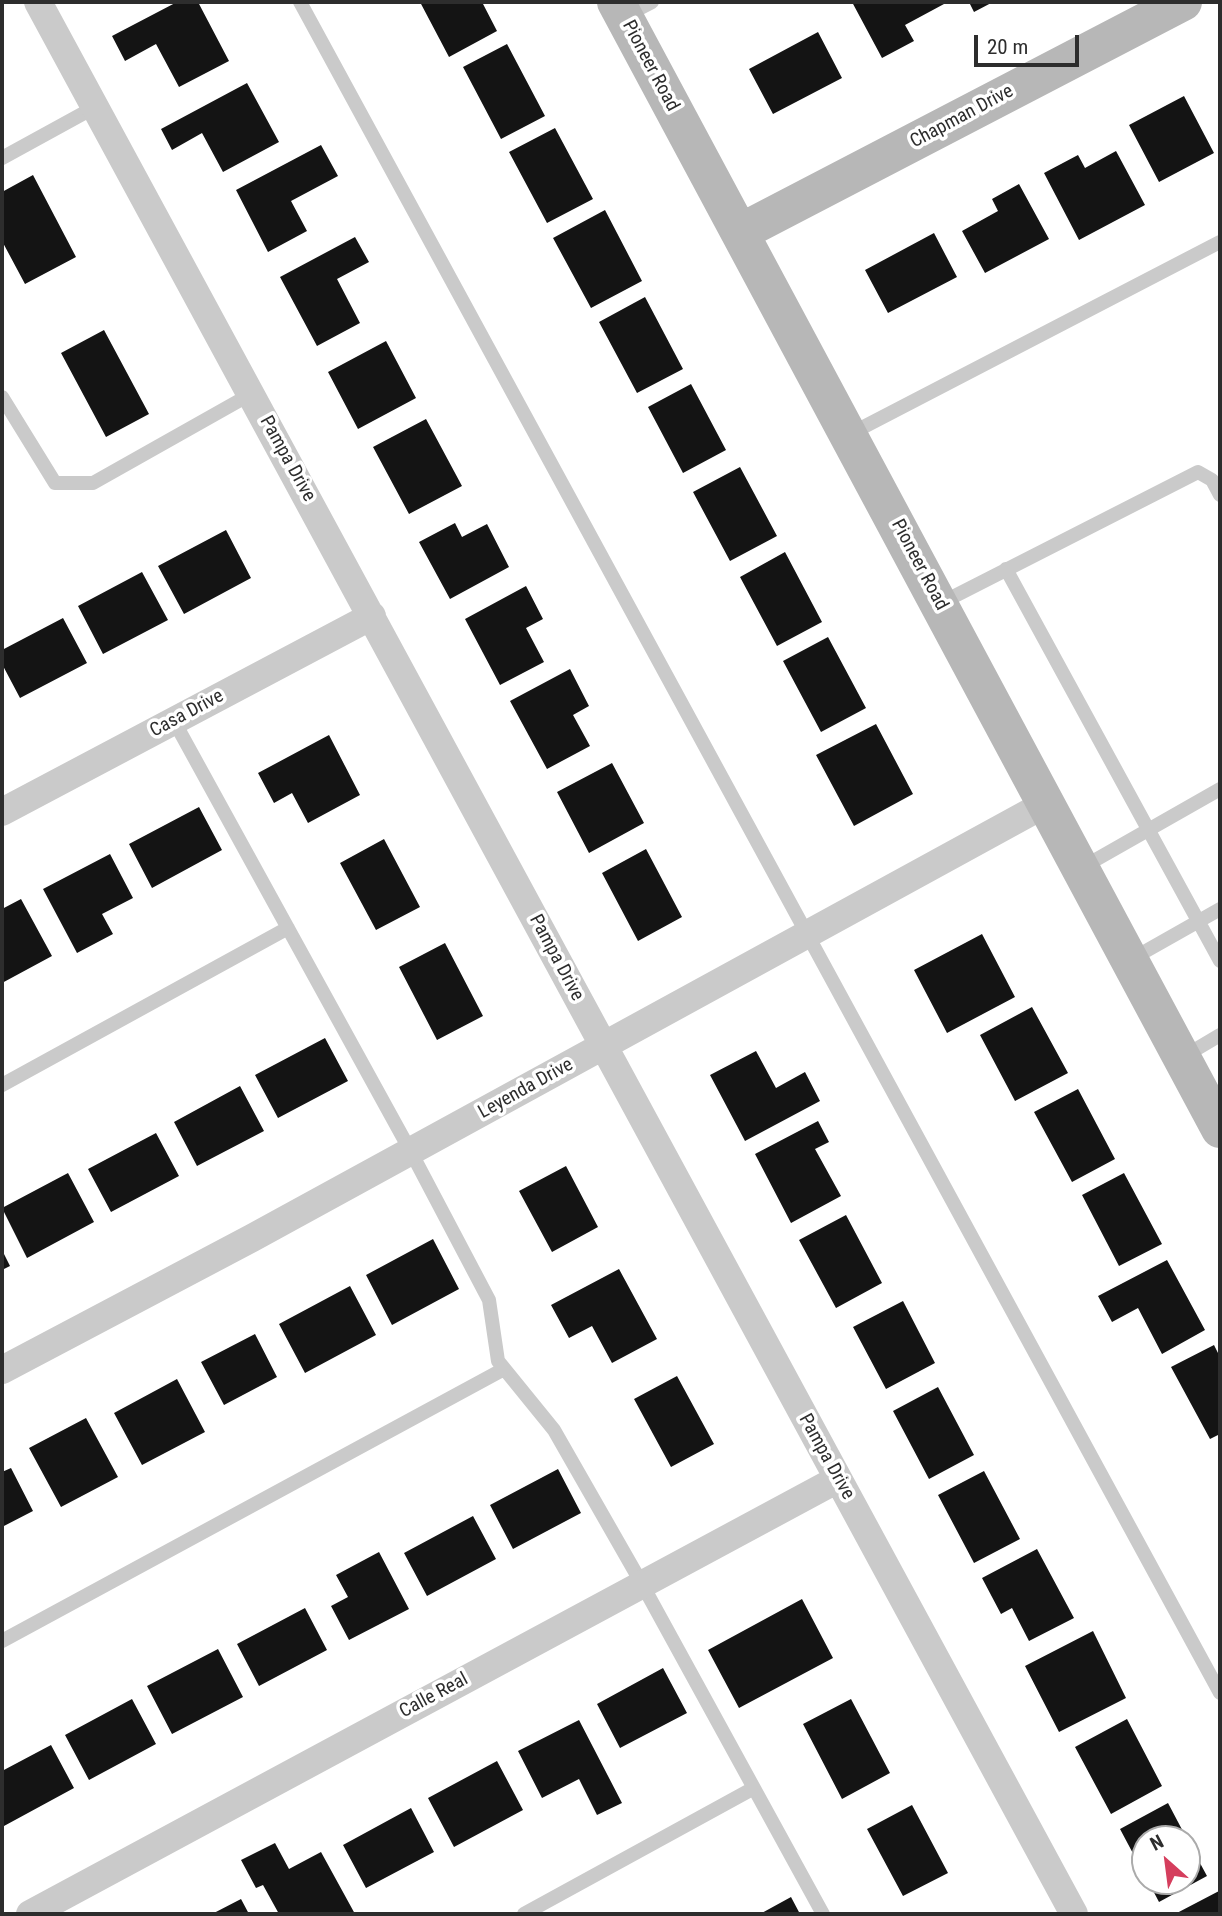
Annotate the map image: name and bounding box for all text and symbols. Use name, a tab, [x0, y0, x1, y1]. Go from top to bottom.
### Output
street label: Pioneer Road	[617, 17, 683, 115]
scale bar	[977, 21, 1082, 65]
text: 20 m	[987, 35, 1028, 59]
street label: Chapman Drive	[907, 80, 1017, 154]
street label: Pampa Drive	[254, 412, 320, 506]
street label: Pioneer Road	[886, 516, 952, 614]
street label: Casa Drive	[146, 685, 228, 743]
street label: Pampa Drive	[524, 911, 588, 1005]
street label: Leyenda Drive	[475, 1054, 577, 1124]
street label: Pampa Drive	[793, 1410, 859, 1504]
street label: Calle Real	[396, 1668, 472, 1724]
north arrow	[1131, 1825, 1201, 1895]
text: N	[1146, 1830, 1167, 1856]

